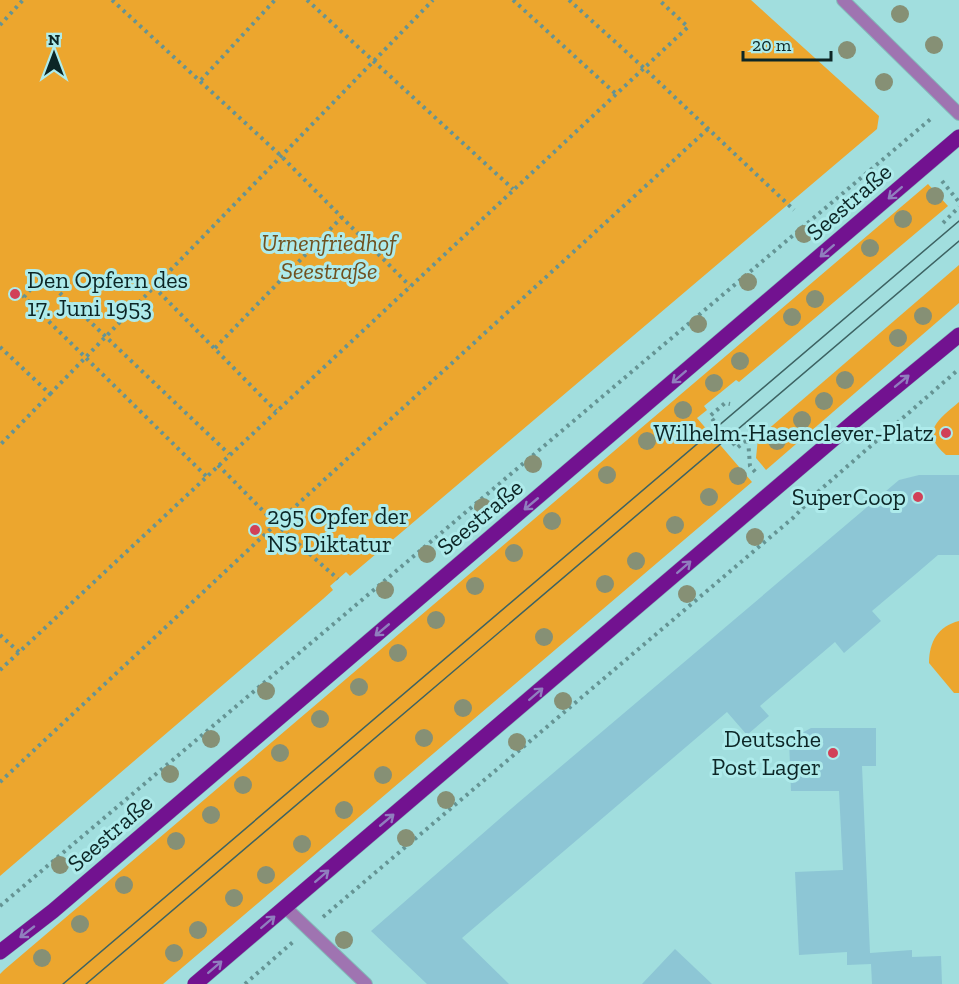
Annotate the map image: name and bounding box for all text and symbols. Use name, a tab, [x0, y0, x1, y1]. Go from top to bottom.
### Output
north arrow	[24, 24, 84, 84]
scale bar	[743, 24, 832, 62]
text: N	[48, 30, 60, 49]
text: 20 m	[752, 34, 792, 56]
street label: Seestraße	[800, 157, 897, 246]
one-way arrow	[887, 186, 903, 199]
park label: Urnenfriedhof Seestraße	[261, 228, 399, 285]
one-way arrow	[819, 244, 835, 257]
place label: Den Opfern des 17. Juni 1953	[27, 265, 188, 322]
marker: Den Opfern des 17. Juni 1953	[8, 287, 22, 301]
one-way arrow	[671, 371, 687, 384]
one-way arrow	[894, 375, 910, 388]
place label: Wilhelm-Hasenclever-Platz	[654, 418, 934, 447]
marker: Wilhelm-Hasenclever-Platz	[939, 426, 953, 440]
street label: Seestraße	[431, 472, 529, 561]
place label: SuperCoop	[792, 482, 906, 511]
marker: SuperCoop	[911, 490, 925, 504]
one-way arrow	[524, 497, 539, 511]
place label: 295 Opfer der NS Diktatur	[267, 501, 409, 558]
marker: 295 Opfer der NS Diktatur	[248, 523, 262, 537]
one-way arrow	[676, 560, 691, 574]
one-way arrow	[374, 624, 390, 637]
one-way arrow	[528, 687, 543, 701]
place label: Deutsche Post Lager	[711, 724, 821, 781]
marker: Deutsche Post Lager	[826, 746, 840, 760]
street label: Seestraße	[61, 788, 158, 877]
one-way arrow	[379, 813, 394, 827]
one-way arrow	[314, 869, 330, 882]
one-way arrow	[260, 915, 275, 929]
one-way arrow	[19, 925, 35, 938]
one-way arrow	[207, 961, 223, 974]

